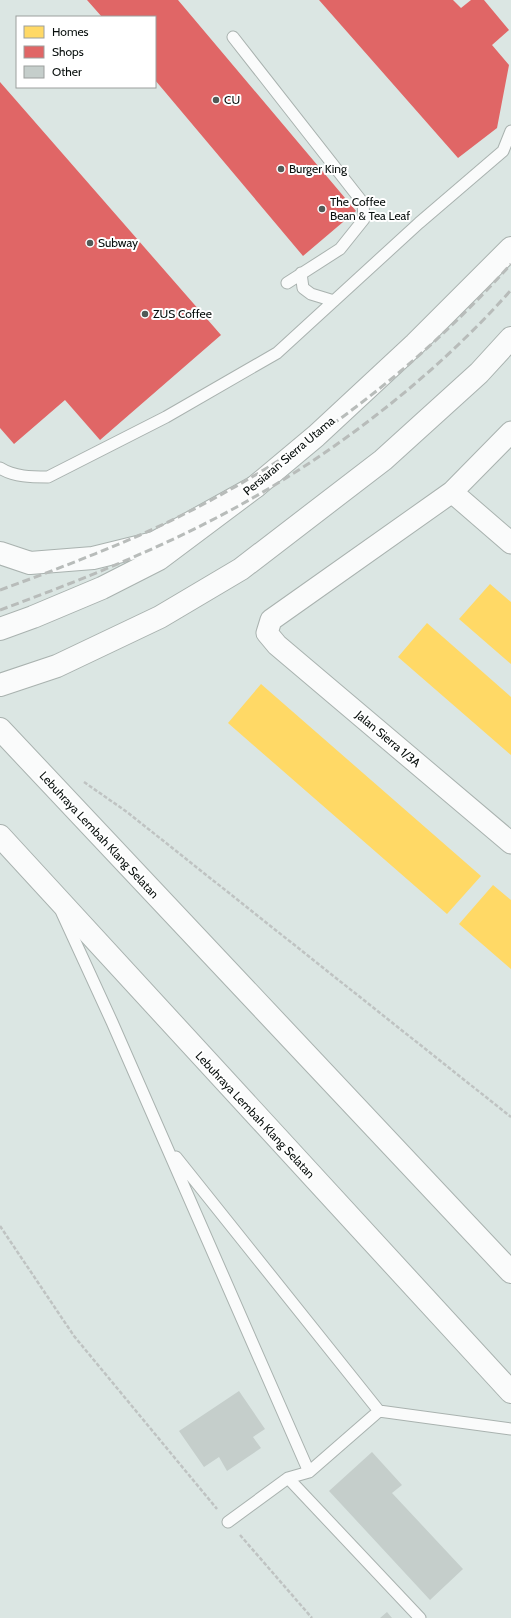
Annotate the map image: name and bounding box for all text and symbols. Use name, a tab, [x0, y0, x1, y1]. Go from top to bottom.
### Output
legend	[16, 16, 156, 88]
text: Homes	[52, 24, 89, 39]
text: Shops	[52, 44, 84, 59]
text: Other	[52, 64, 82, 79]
place label: CU	[224, 92, 240, 107]
marker: CU	[211, 95, 221, 105]
place label: Burger King	[289, 161, 348, 176]
marker: Burger King	[276, 164, 286, 174]
place label: The Coffee Bean & Tea Leaf	[330, 194, 410, 223]
marker: The Coffee Bean & Tea Leaf	[317, 204, 327, 214]
place label: Subway	[98, 235, 138, 250]
marker: Subway	[85, 238, 95, 248]
place label: ZUS Coffee	[153, 306, 212, 321]
marker: ZUS Coffee	[140, 309, 150, 319]
street label: Persiaran Sierra Utama	[240, 413, 338, 498]
street label: Jalan Sierra 1/3A	[352, 707, 424, 770]
street label: Lebuhraya Lembah Klang Selatan	[37, 768, 162, 902]
street label: Lebuhraya Lembah Klang Selatan	[193, 1048, 318, 1182]

